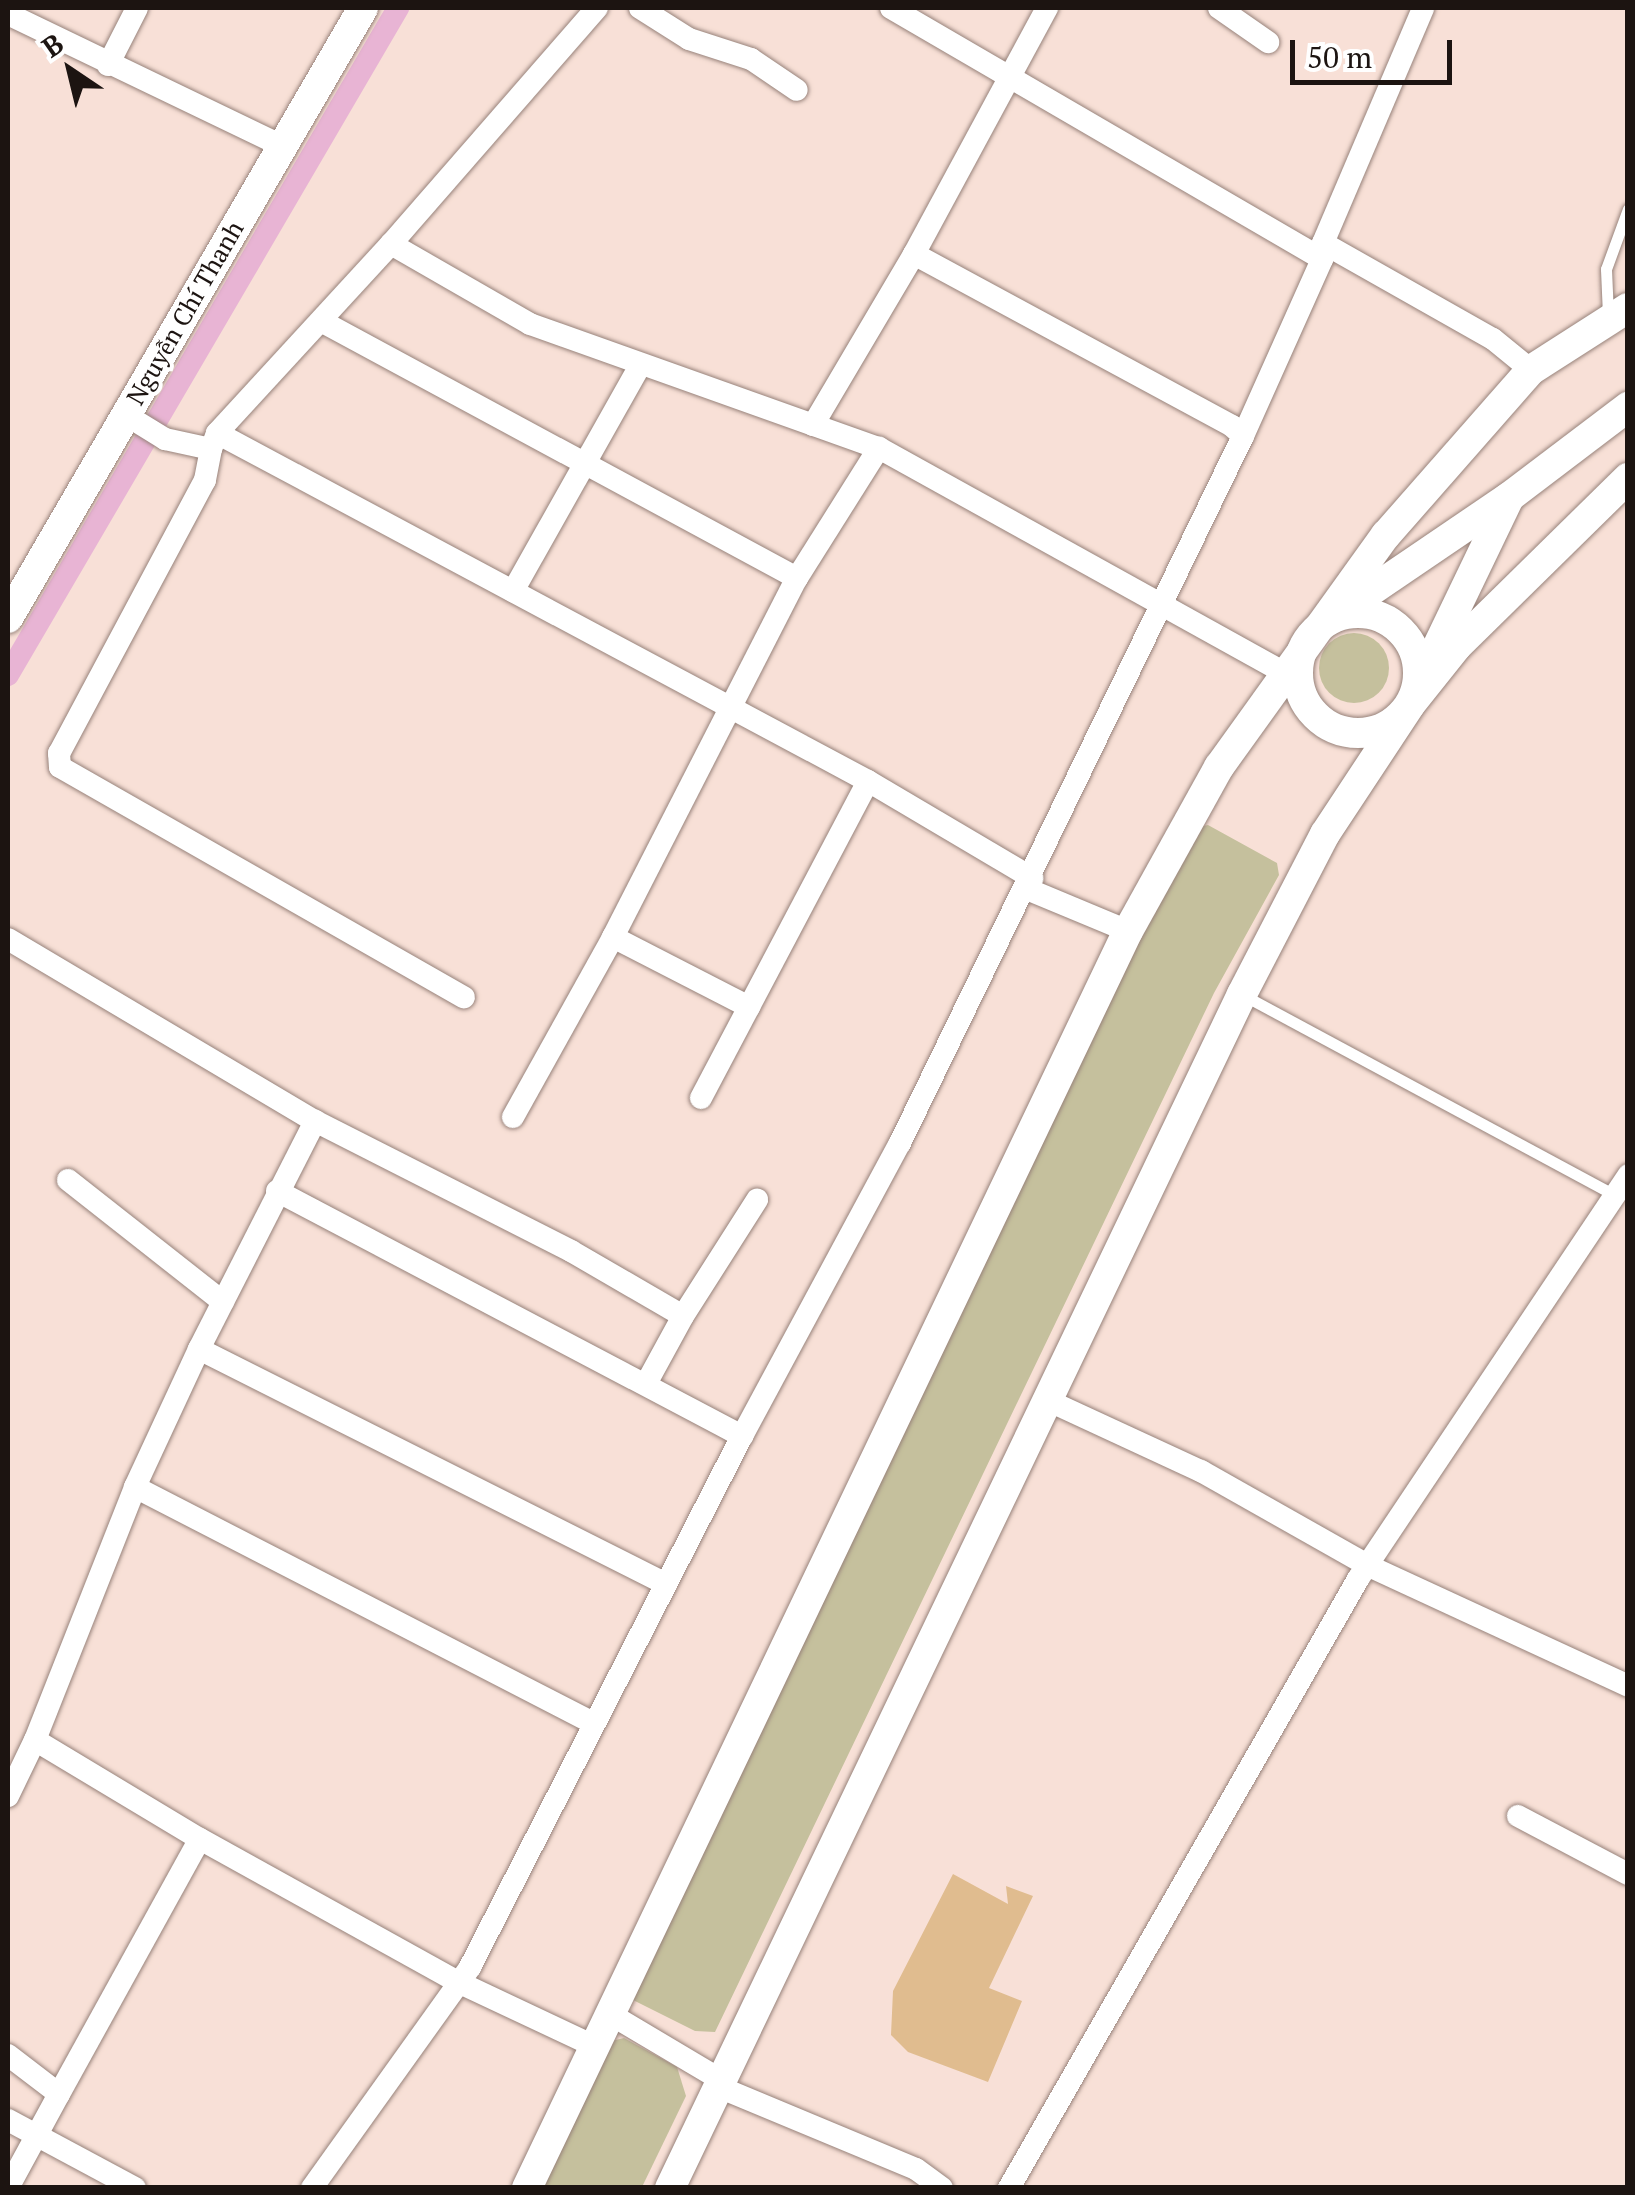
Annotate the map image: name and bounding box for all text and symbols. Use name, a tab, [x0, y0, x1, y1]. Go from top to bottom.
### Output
north arrow	[20, 20, 120, 120]
scale bar	[1295, 20, 1458, 82]
text: B	[34, 25, 71, 65]
text: 50 m	[1307, 37, 1372, 77]
street label: Nguyễn Chí Thanh	[120, 216, 250, 410]

